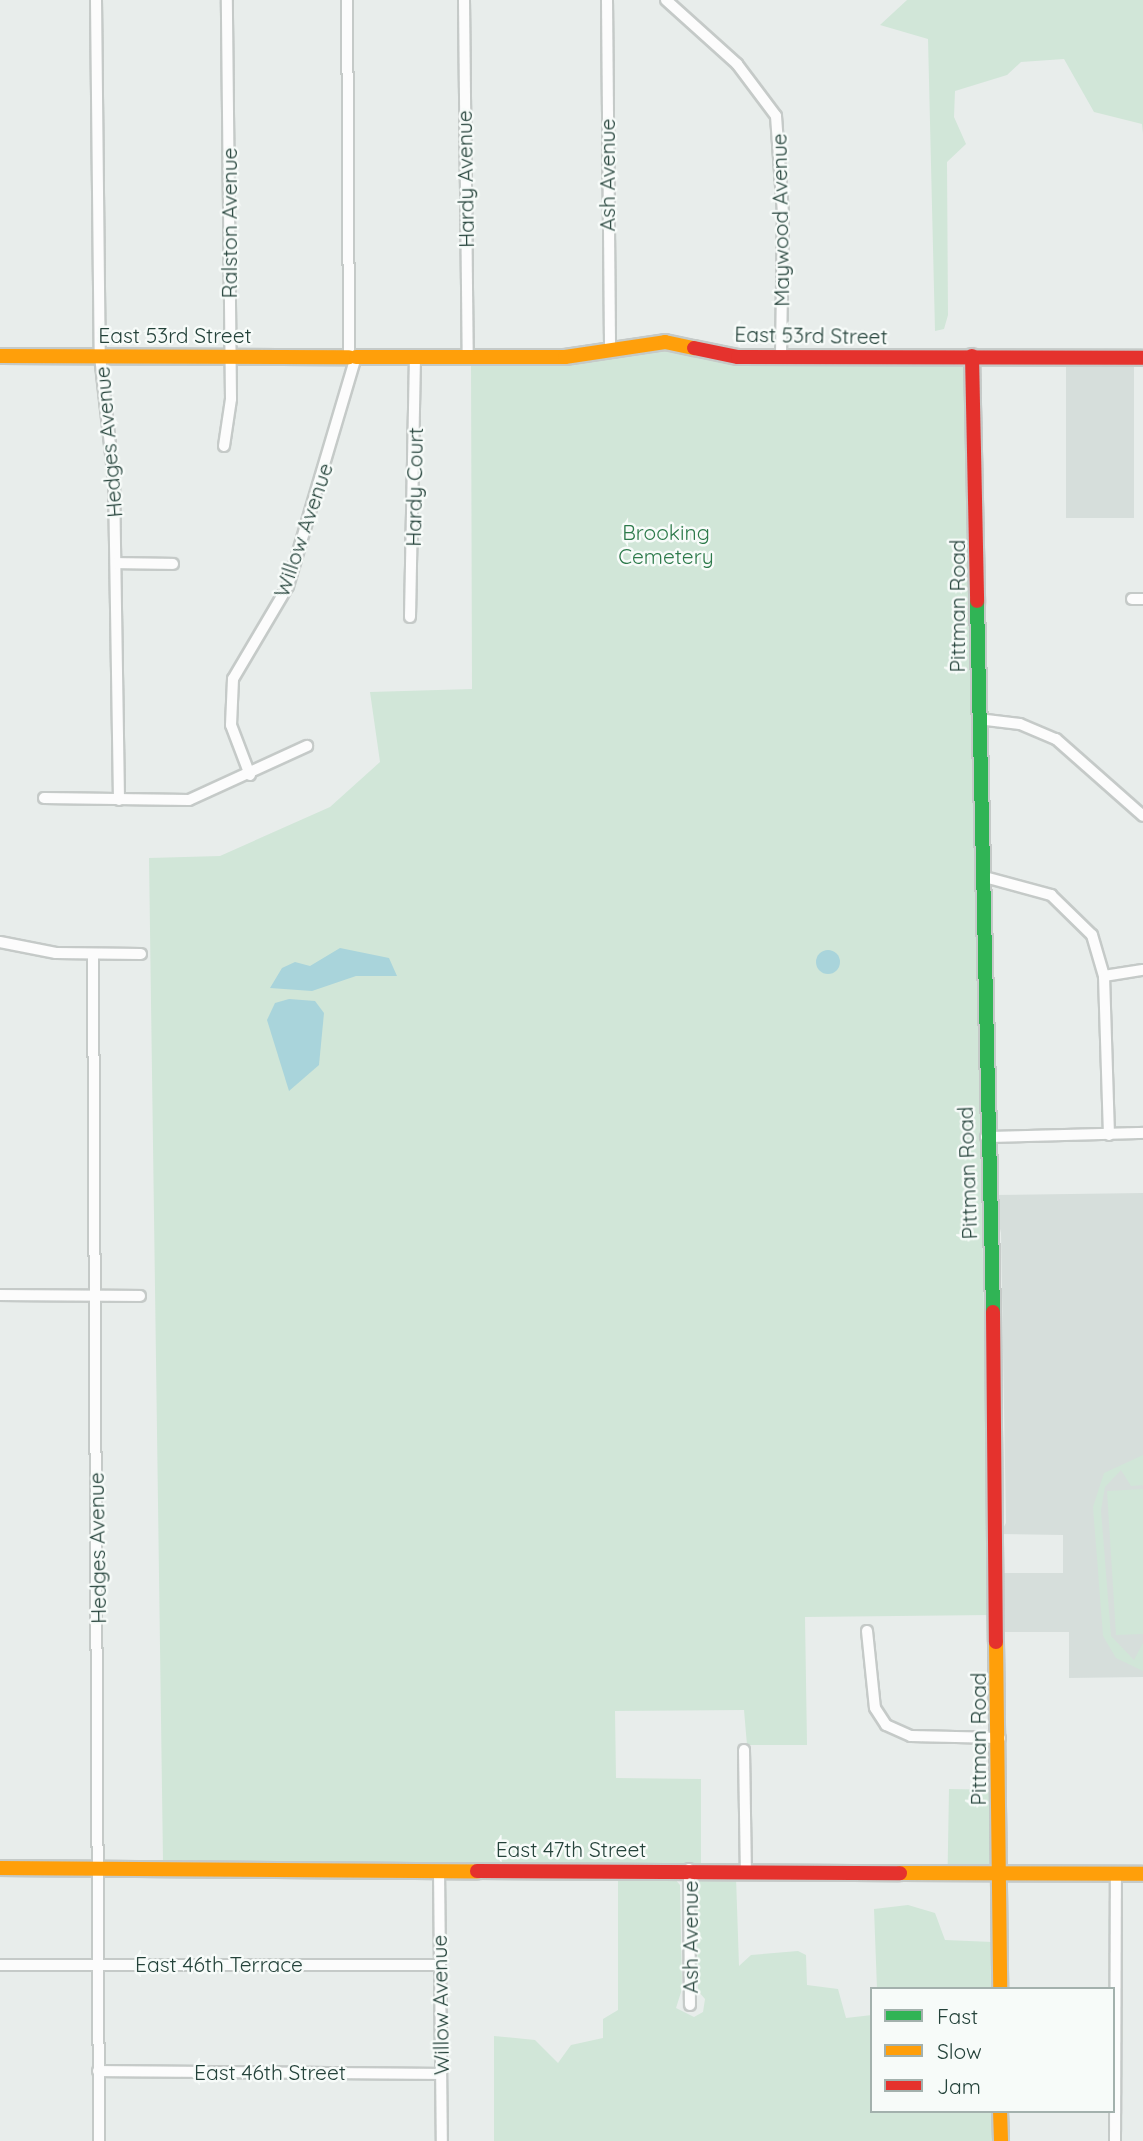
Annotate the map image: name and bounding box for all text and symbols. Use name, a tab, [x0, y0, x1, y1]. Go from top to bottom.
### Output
street label: Hardy Avenue	[451, 110, 479, 248]
street label: Ash Avenue	[594, 119, 620, 231]
street label: Maywood Avenue	[766, 133, 794, 307]
street label: Ralston Avenue	[216, 148, 242, 298]
street label: East 53rd Street	[734, 321, 888, 349]
street label: East 53rd Street	[98, 322, 252, 348]
street label: Hedges Avenue	[89, 365, 127, 519]
street label: Hardy Court	[400, 427, 428, 547]
street label: Willow Avenue	[268, 460, 338, 600]
park label: Brooking Cemetery	[618, 519, 714, 569]
street label: Pittman Road	[944, 539, 970, 673]
street label: Pittman Road	[952, 1106, 982, 1240]
street label: Hedges Avenue	[83, 1472, 111, 1624]
street label: Pittman Road	[965, 1672, 991, 1806]
street label: East 47th Street	[496, 1836, 646, 1862]
street label: Ash Avenue	[677, 1881, 703, 1993]
street label: Willow Avenue	[426, 1935, 454, 2075]
street label: East 46th Terrace	[135, 1951, 303, 1977]
legend	[870, 1987, 1115, 2113]
text: Fast	[937, 2003, 978, 2029]
text: Slow	[937, 2038, 982, 2064]
street label: East 46th Street	[194, 2059, 346, 2085]
text: Jam	[937, 2073, 981, 2099]

